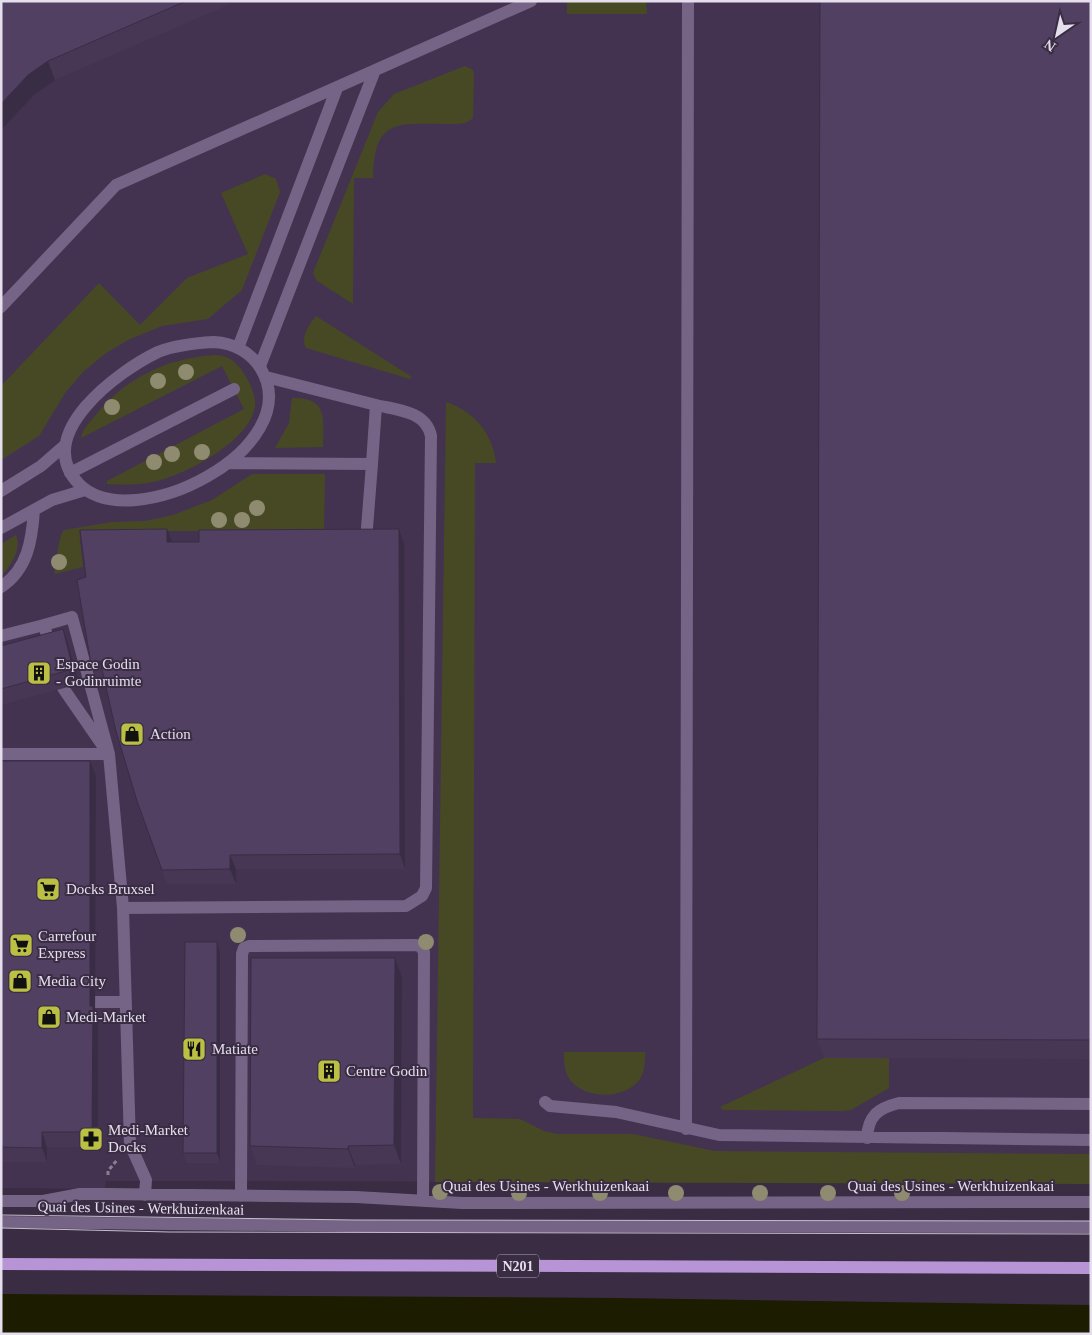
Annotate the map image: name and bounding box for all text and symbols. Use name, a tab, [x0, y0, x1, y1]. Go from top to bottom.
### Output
north arrow	[1032, 10, 1082, 60]
text: N	[1042, 36, 1058, 54]
place label: Espace Godin - Godinruimte	[56, 656, 142, 689]
building icon: Espace Godin - Godinruimte	[26, 660, 52, 686]
shop icon: Action	[119, 721, 145, 747]
place label: Action	[150, 726, 191, 742]
supermarket icon: Docks Bruxsel	[35, 876, 61, 902]
place label: Docks Bruxsel	[66, 881, 155, 897]
place label: Carrefour Express	[38, 928, 96, 961]
supermarket icon: Carrefour Express	[8, 932, 34, 958]
shop icon: Media City	[7, 968, 33, 994]
place label: Media City	[38, 973, 106, 989]
shop icon: Medi-Market	[36, 1004, 62, 1030]
place label: Medi-Market	[66, 1009, 147, 1025]
restaurant icon: Matiate	[181, 1036, 207, 1062]
place label: Matiate	[212, 1041, 258, 1057]
building icon: Centre Godin	[316, 1058, 342, 1084]
place label: Centre Godin	[346, 1063, 428, 1079]
place label: Medi-Market Docks	[108, 1122, 189, 1155]
pharmacy icon: Medi-Market Docks	[78, 1126, 104, 1152]
street label: Quai des Usines - Werkhuizenkaai	[443, 1178, 649, 1194]
street label: Quai des Usines - Werkhuizenkaai	[848, 1178, 1054, 1194]
street label: Quai des Usines - Werkhuizenkaai	[37, 1198, 245, 1218]
road number: N201	[497, 1254, 539, 1278]

